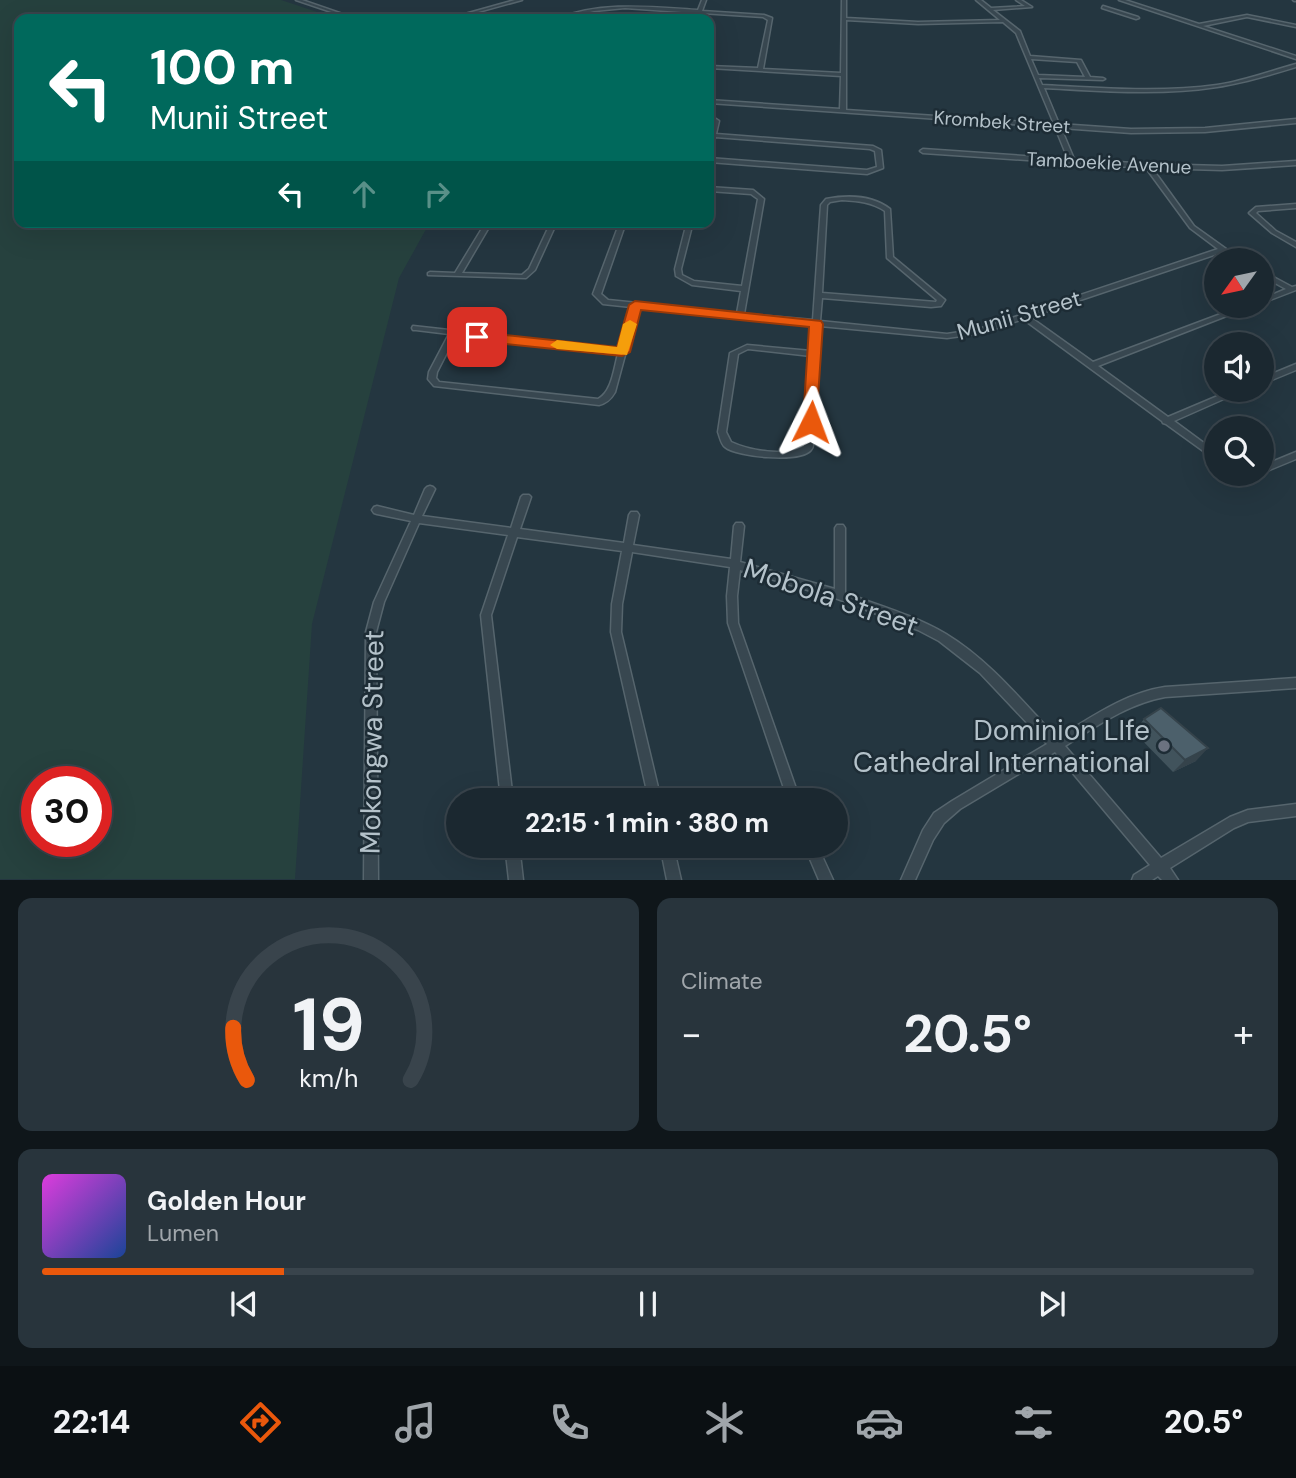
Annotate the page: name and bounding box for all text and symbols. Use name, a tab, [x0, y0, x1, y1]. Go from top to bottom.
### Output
text: 100 m	[150, 35, 294, 99]
icon: left	[35, 42, 126, 133]
text: Munii Street	[150, 97, 328, 139]
street label: Krombek Street	[933, 105, 1071, 139]
street label: Tamboekie Avenue	[1026, 146, 1192, 180]
icon: left	[272, 175, 310, 213]
icon: ahead	[345, 175, 383, 213]
icon: right	[418, 175, 456, 213]
north arrow	[1204, 248, 1274, 318]
map controls	[1204, 248, 1274, 486]
street label: Munii Street	[953, 283, 1085, 347]
pin	[447, 307, 507, 367]
icon: arrive	[458, 318, 496, 356]
button: sound	[1204, 332, 1274, 402]
position arrow	[774, 385, 848, 459]
button: search	[1204, 416, 1274, 486]
street label: Mobola Street	[739, 550, 923, 644]
street label: Mokongwa Street	[352, 629, 392, 855]
place label: Dominion LIfe Cathedral International	[853, 712, 1150, 781]
marker: Dominion LIfe Cathedral International	[1156, 738, 1172, 754]
speed limit sign: 30	[21, 766, 112, 857]
text: 22:15 · 1 min · 380 m	[525, 806, 769, 840]
text: Climate	[681, 966, 763, 996]
text: 19	[292, 979, 365, 1074]
text: 20.5°	[903, 1000, 1032, 1068]
text: −	[681, 1009, 702, 1059]
text: +	[1233, 1009, 1254, 1059]
text: km/h	[299, 1062, 358, 1095]
text: Golden Hour	[147, 1184, 306, 1218]
text: Lumen	[147, 1218, 219, 1248]
icon: previous	[225, 1285, 263, 1323]
icon: pause	[629, 1285, 667, 1323]
icon: next	[1033, 1285, 1071, 1323]
icon: directions	[236, 1398, 285, 1447]
icon: music	[391, 1398, 440, 1447]
icon: phone	[545, 1398, 594, 1447]
icon: climate	[700, 1398, 749, 1447]
icon: car	[855, 1398, 904, 1447]
icon: filters	[1009, 1398, 1058, 1447]
text: 22:14	[53, 1401, 130, 1443]
text: 20.5°	[1164, 1401, 1243, 1443]

